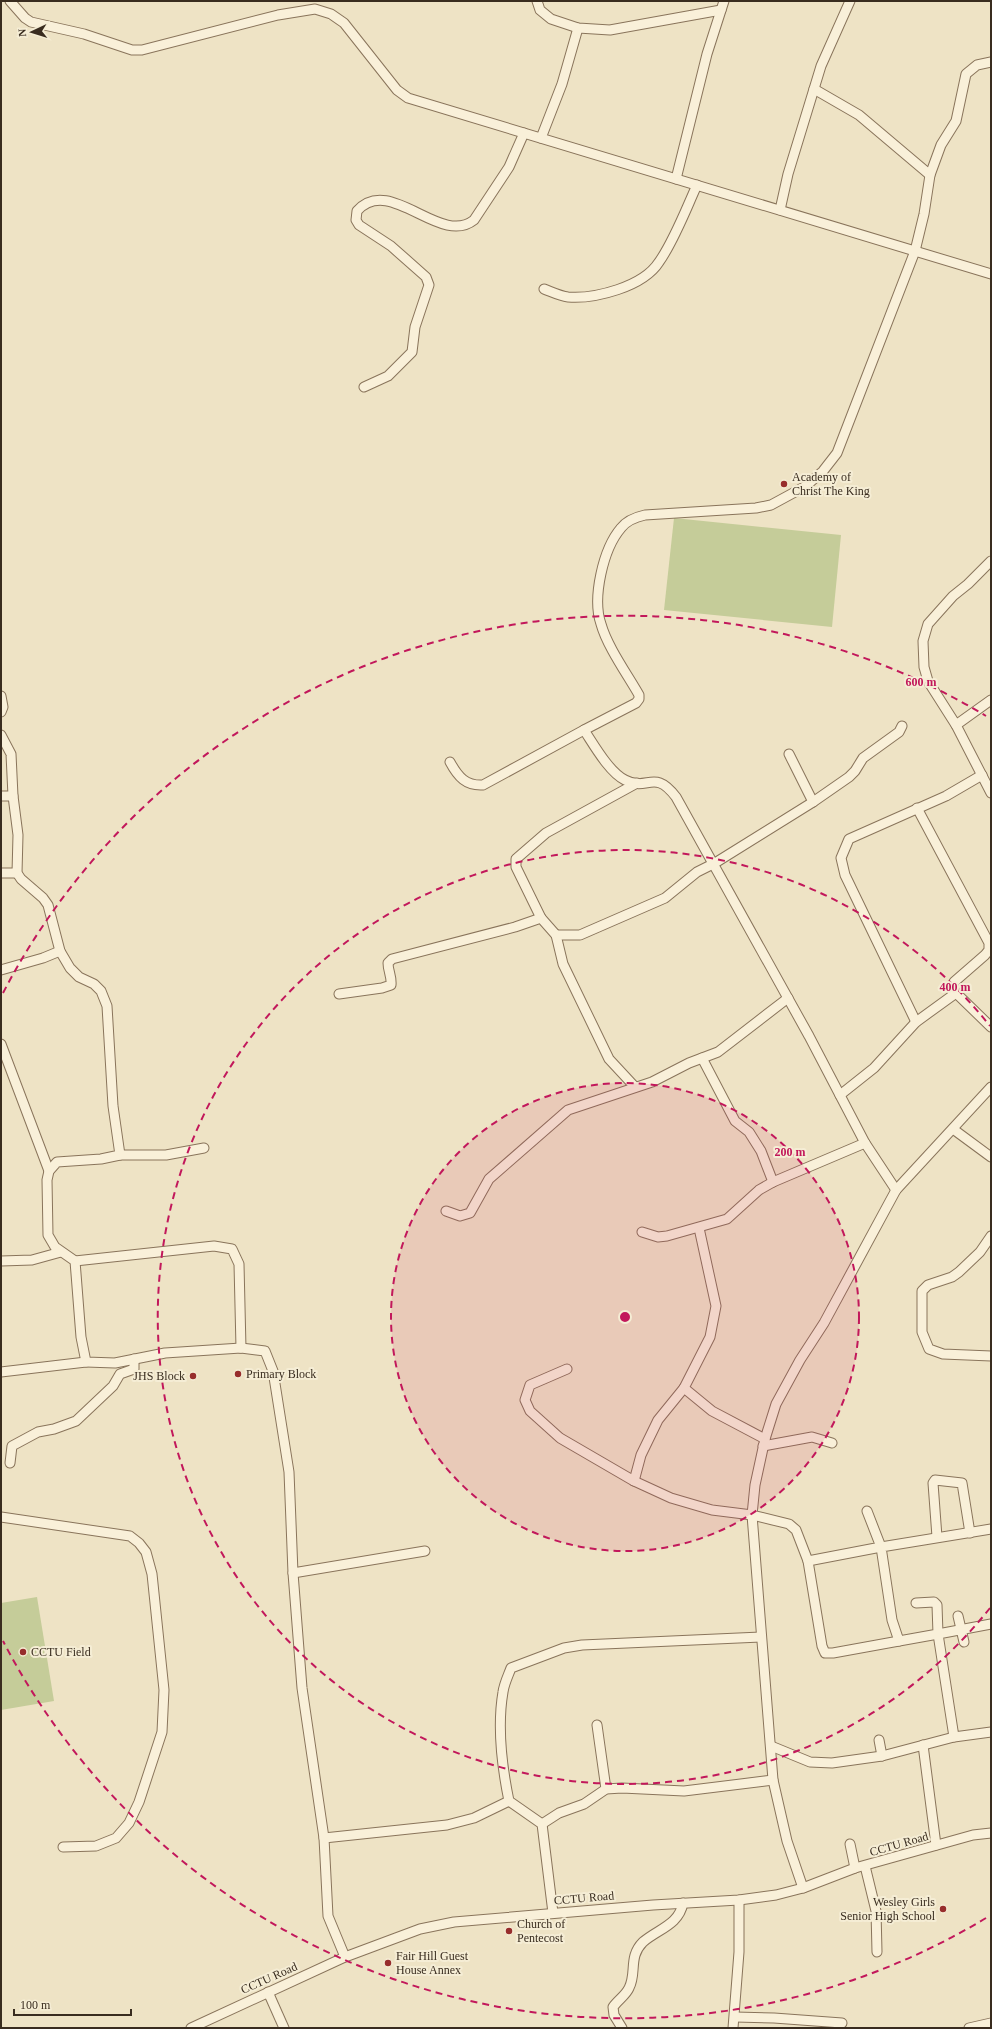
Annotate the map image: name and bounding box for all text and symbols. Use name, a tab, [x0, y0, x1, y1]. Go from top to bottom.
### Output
north arrow	[12, 12, 52, 52]
text: N	[16, 28, 28, 37]
place label: Academy of Christ The King	[792, 470, 870, 498]
marker: Academy of Christ The King	[779, 479, 789, 489]
text: 600 m	[906, 675, 937, 689]
text: 400 m	[940, 980, 971, 994]
text: 200 m	[775, 1145, 806, 1159]
centre of rings	[618, 1310, 632, 1324]
place label: Primary Block	[246, 1367, 316, 1381]
place label: JHS Block	[133, 1369, 185, 1383]
marker: Primary Block	[233, 1369, 243, 1379]
marker: JHS Block	[188, 1371, 198, 1381]
place label: CCTU Field	[31, 1645, 91, 1659]
marker: CCTU Field	[18, 1647, 28, 1657]
street label: CCTU Road	[868, 1829, 930, 1859]
street label: CCTU Road	[553, 1888, 615, 1908]
place label: Wesley Girls Senior High School	[840, 1895, 936, 1923]
marker: Wesley Girls Senior High School	[938, 1904, 948, 1914]
place label: Church of Pentecost	[517, 1917, 565, 1945]
marker: Church of Pentecost	[504, 1926, 514, 1936]
place label: Fair Hill Guest House Annex	[396, 1949, 469, 1977]
marker: Fair Hill Guest House Annex	[383, 1958, 393, 1968]
street label: CCTU Road	[239, 1959, 299, 1997]
scale bar	[14, 1991, 131, 2017]
text: 100 m	[20, 1998, 51, 2012]

